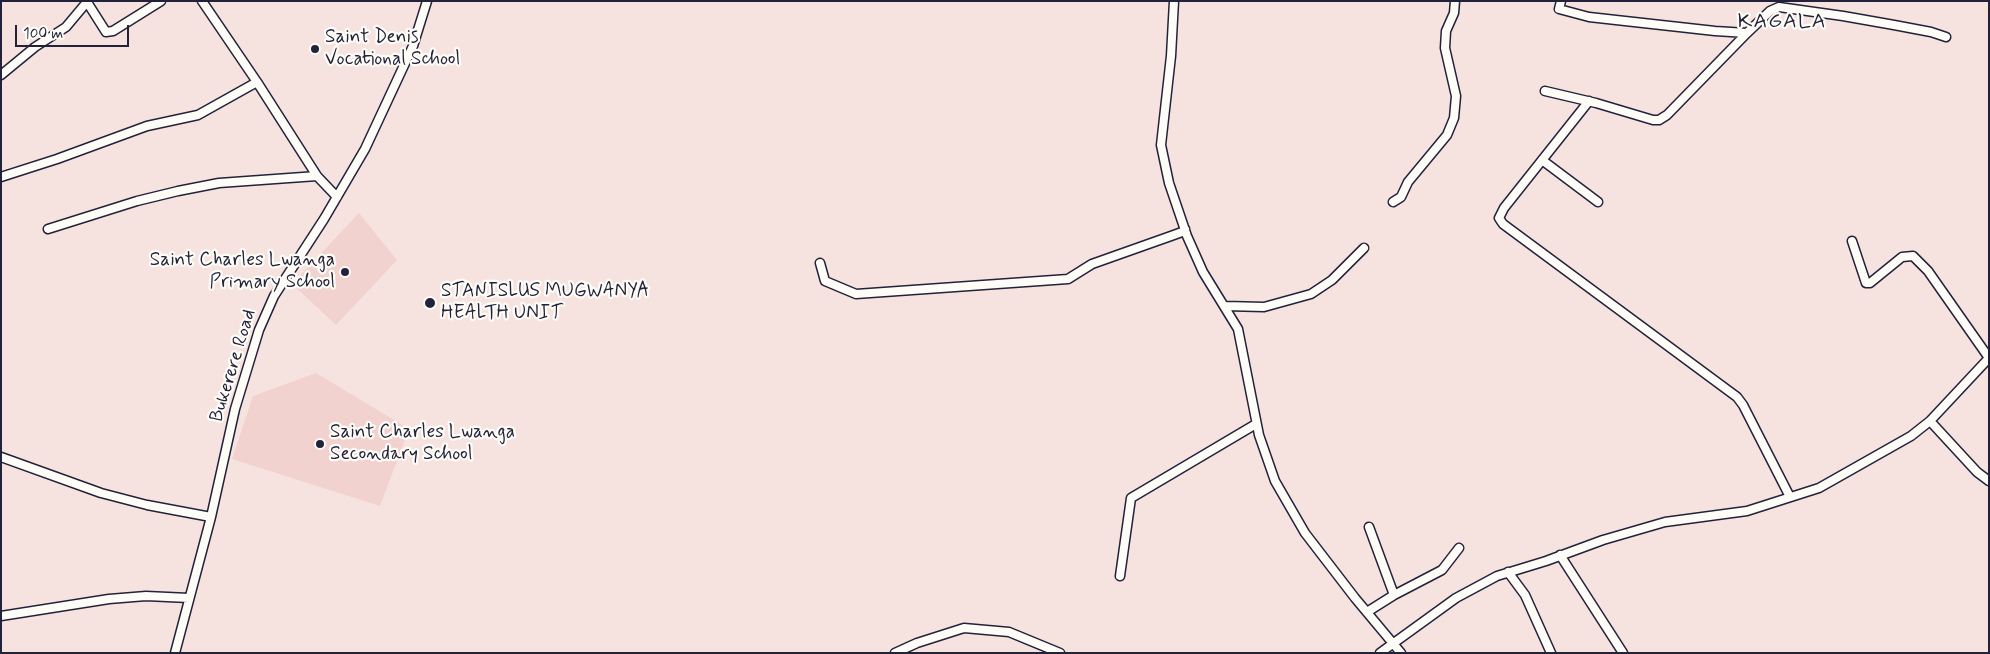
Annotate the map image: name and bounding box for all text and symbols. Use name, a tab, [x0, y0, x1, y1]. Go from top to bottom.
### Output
district label: KAGALA	[1737, 10, 1827, 36]
scale bar	[18, 15, 131, 47]
text: 100 m	[23, 24, 63, 44]
place label: Saint Denis Vocational School	[325, 27, 460, 71]
marker: Saint Denis Vocational School	[309, 43, 321, 55]
place label: Saint Charles Lwanga Primary School	[150, 250, 335, 294]
marker: Saint Charles Lwanga Primary School	[339, 266, 351, 278]
place label: STANISLUS MUGWANYA HEALTH UNIT	[441, 281, 649, 325]
marker: STANISLUS MUGWANYA HEALTH UNIT	[423, 296, 437, 310]
street label: Bukerere Road	[206, 307, 262, 425]
place label: Saint Charles Lwanga Secondary School	[330, 422, 515, 466]
marker: Saint Charles Lwanga Secondary School	[314, 438, 326, 450]

